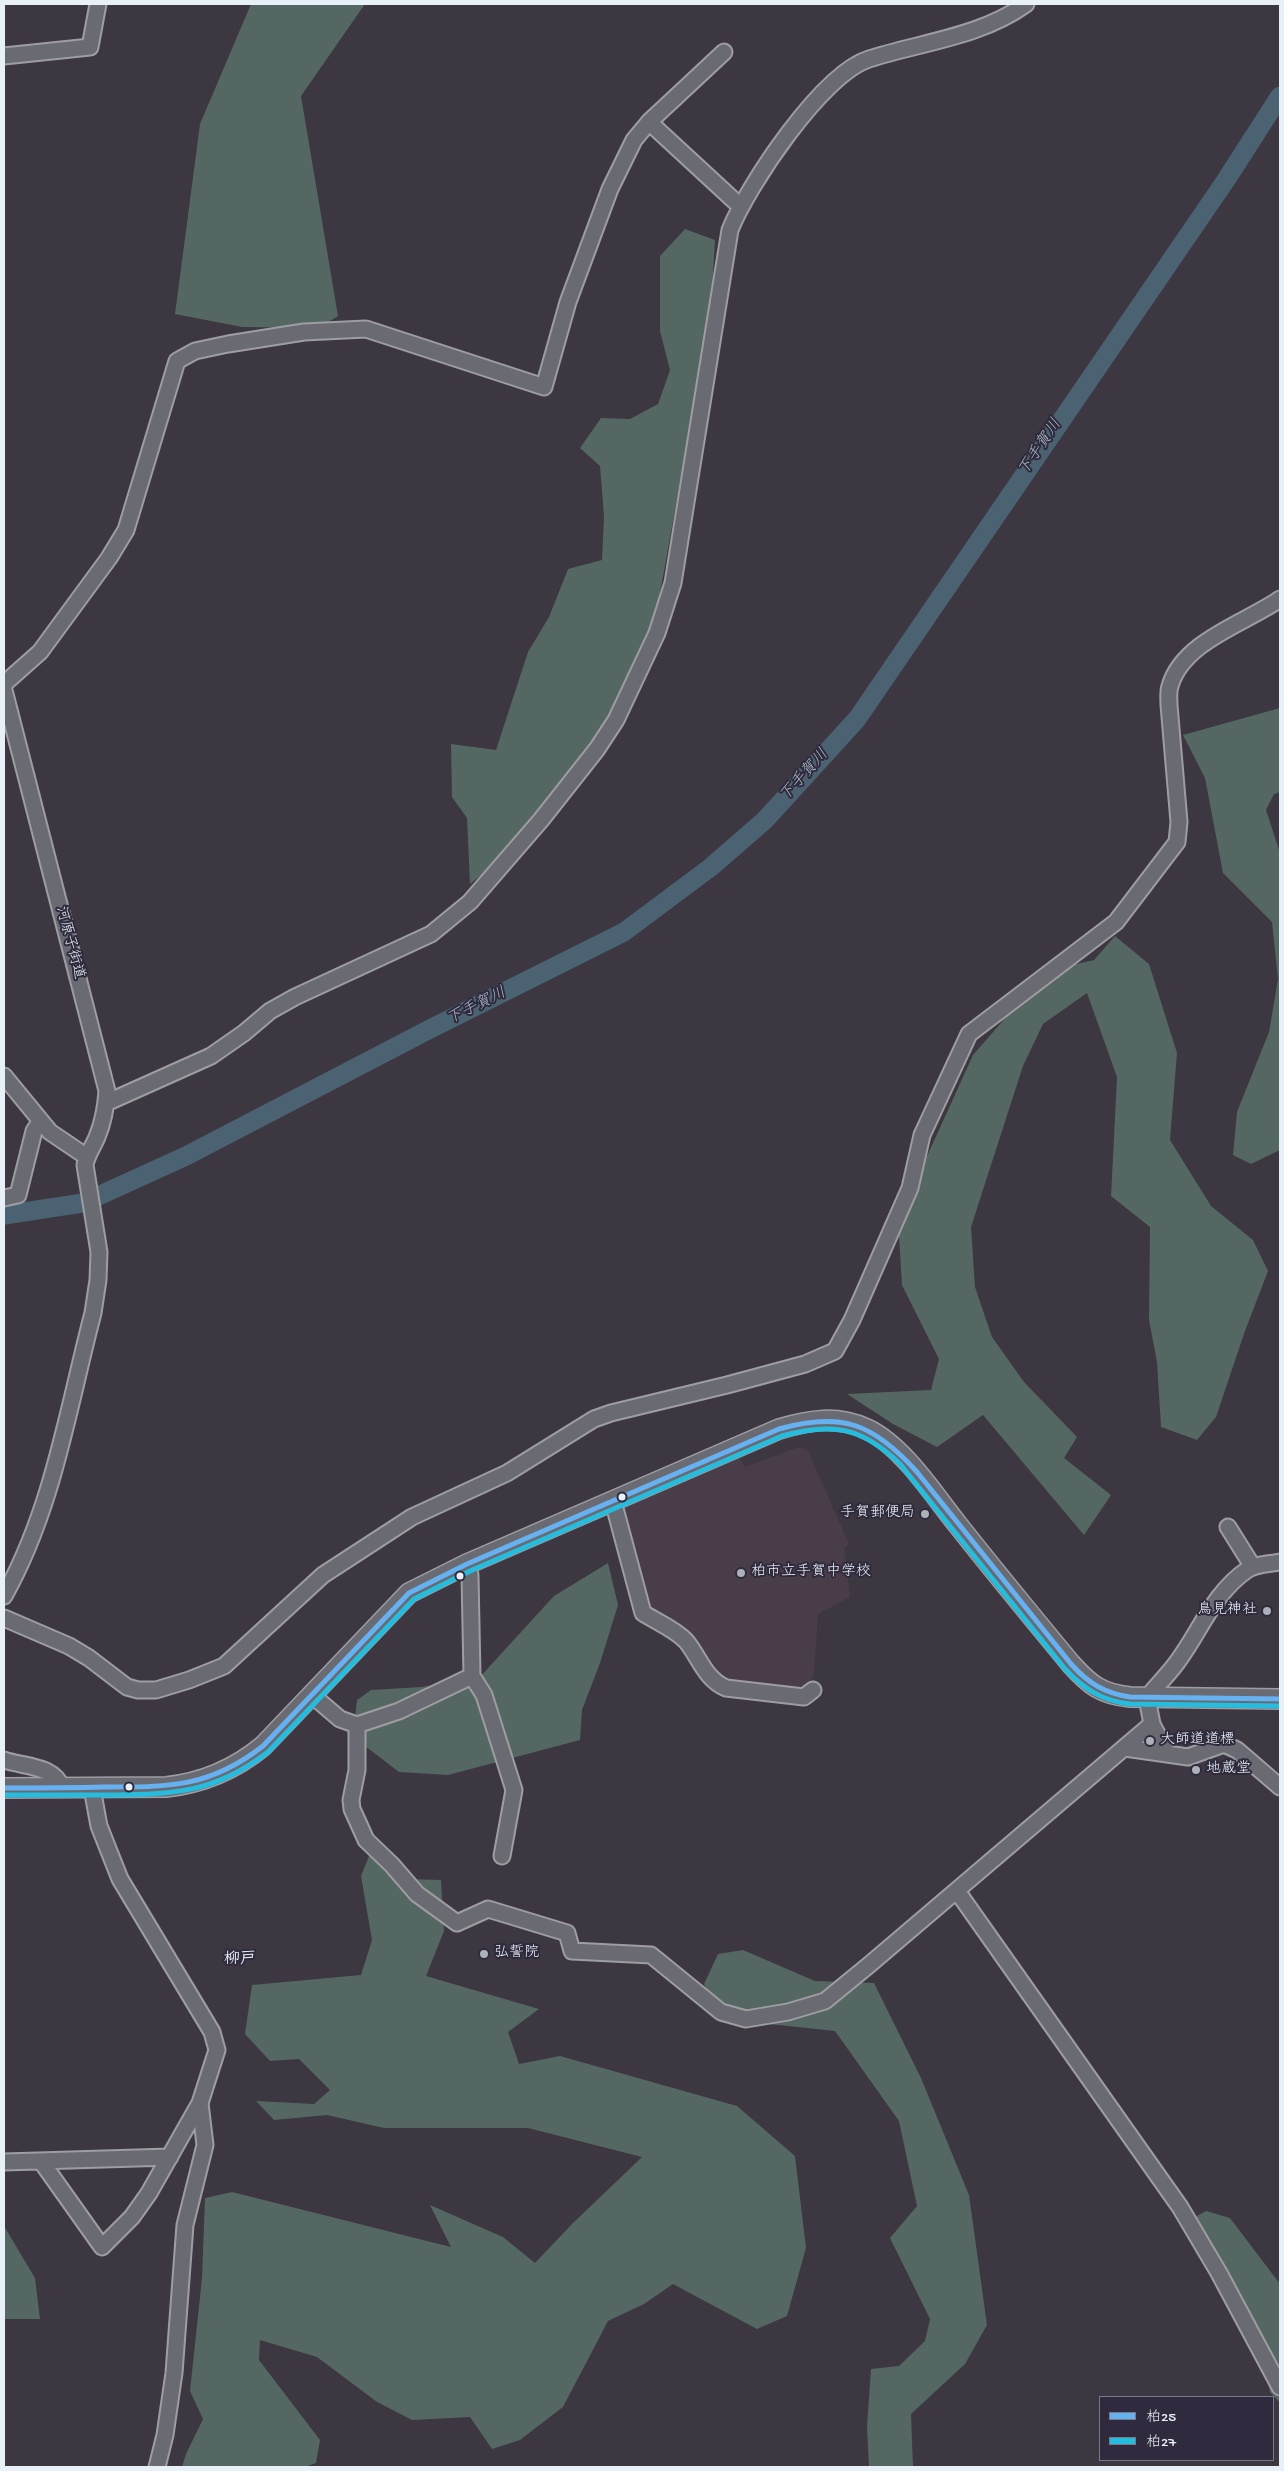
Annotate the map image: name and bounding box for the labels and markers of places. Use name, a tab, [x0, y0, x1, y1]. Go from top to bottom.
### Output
unlabelled marker	[617, 1492, 627, 1502]
place label: 手賀郵便局	[840, 1505, 915, 1523]
marker: 手賀郵便局	[919, 1508, 931, 1520]
place label: 柏市立手賀中学校	[751, 1564, 871, 1582]
marker: 柏市立手賀中学校	[735, 1567, 747, 1579]
unlabelled marker	[455, 1571, 465, 1581]
place label: 鳥見神社	[1197, 1602, 1257, 1620]
marker: 鳥見神社	[1261, 1605, 1273, 1617]
place label: 大師道道標	[1160, 1732, 1235, 1750]
marker: 大師道道標	[1144, 1735, 1156, 1747]
place label: 地蔵堂	[1206, 1761, 1251, 1779]
marker: 地蔵堂	[1190, 1764, 1202, 1776]
unlabelled marker	[124, 1782, 134, 1792]
place label: 弘誓院	[494, 1945, 539, 1963]
marker: 弘誓院	[478, 1948, 490, 1960]

